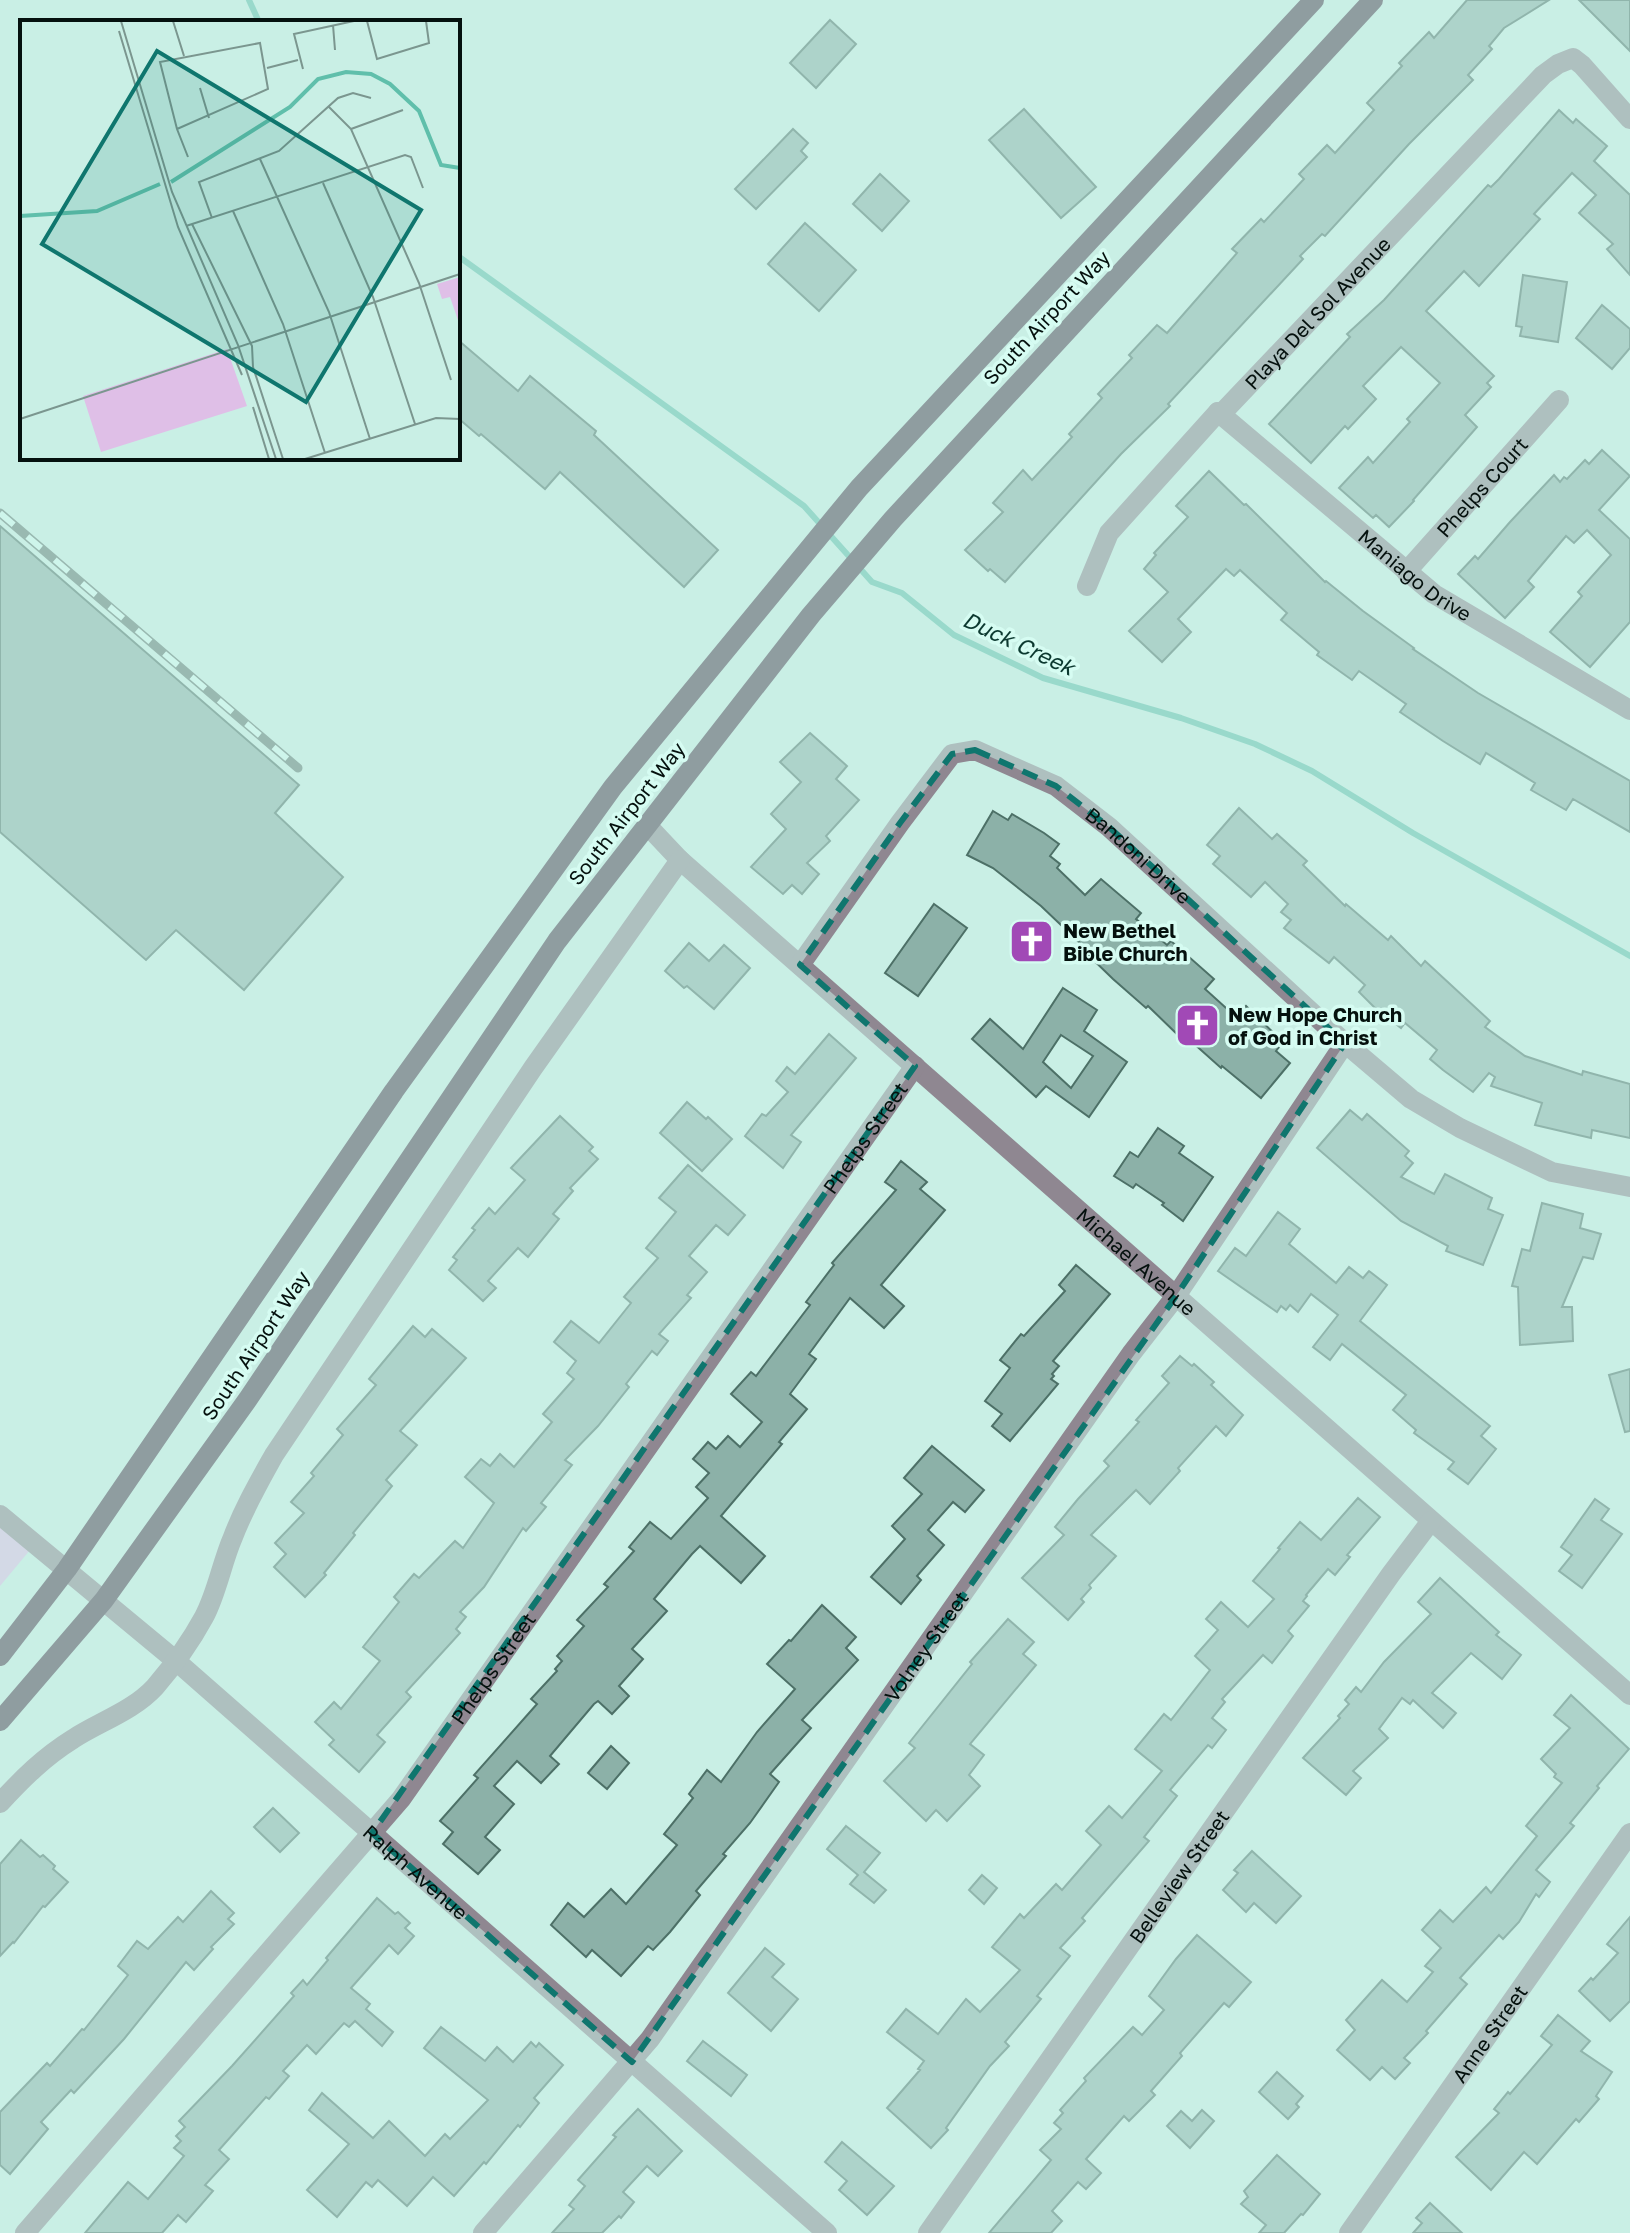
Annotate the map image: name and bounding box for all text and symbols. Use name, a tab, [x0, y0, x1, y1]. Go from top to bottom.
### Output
inset map	[20, 20, 460, 460]
street label: Playa Del Sol Avenue	[1239, 232, 1395, 394]
street label: South Airport Way	[978, 245, 1114, 389]
street label: Phelps Court	[1431, 432, 1532, 542]
street label: Maniago Drive	[1354, 524, 1476, 626]
water label: Duck Creek	[959, 605, 1081, 682]
street label: South Airport Way	[563, 737, 689, 889]
street label: Bandoni Drive	[1081, 802, 1197, 909]
church icon: New Bethel Bible Church	[1008, 918, 1056, 966]
place label: New Bethel Bible Church	[1063, 918, 1188, 965]
church icon: New Hope Church of God in Christ	[1173, 1001, 1221, 1049]
place label: New Hope Church of God in Christ	[1228, 1002, 1402, 1049]
street label: Phelps Street	[817, 1077, 912, 1198]
street label: Michael Avenue	[1072, 1203, 1201, 1320]
street label: South Airport Way	[196, 1266, 314, 1424]
street label: Volney Street	[879, 1586, 973, 1706]
street label: Phelps Street	[445, 1608, 540, 1729]
street label: Belleview Street	[1124, 1805, 1234, 1947]
street label: Ralph Avenue	[359, 1819, 473, 1924]
street label: Anne Street	[1447, 1980, 1532, 2087]

